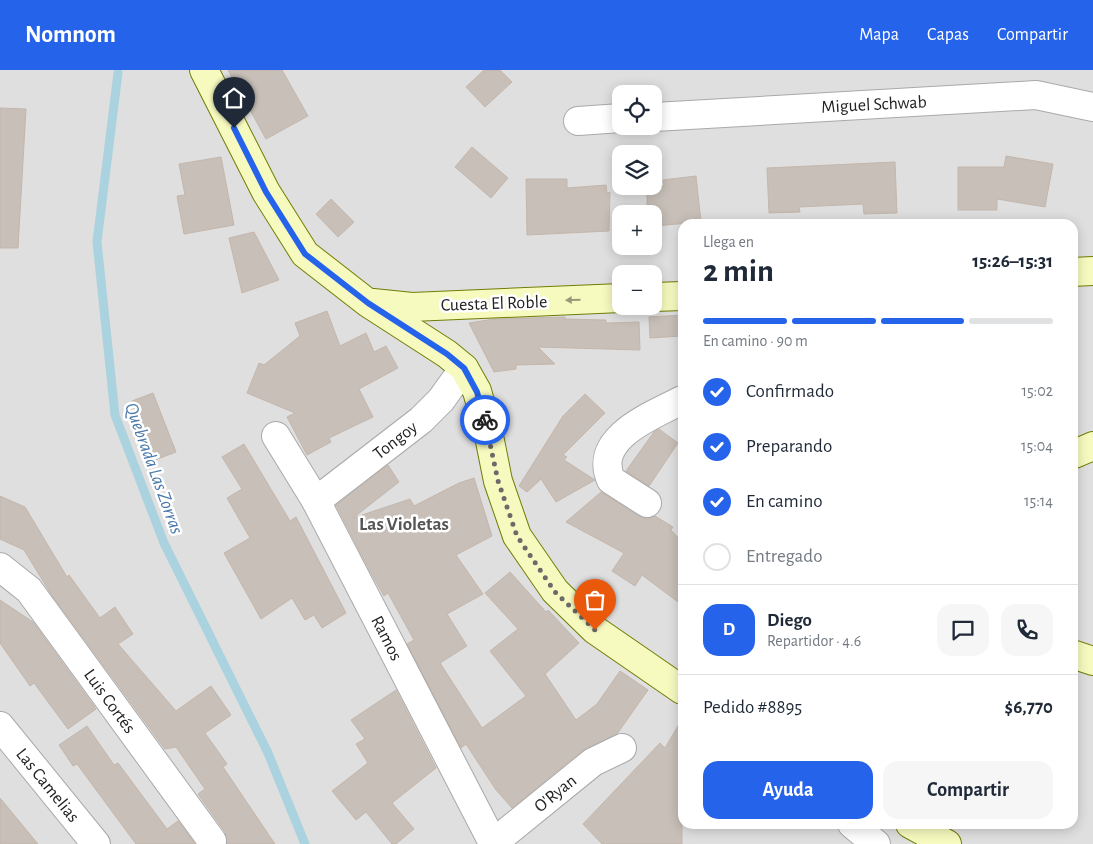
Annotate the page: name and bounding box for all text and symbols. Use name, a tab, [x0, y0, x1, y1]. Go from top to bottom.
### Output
text: Nomnom	[25, 23, 116, 47]
text: Mapa	[859, 26, 899, 44]
text: Capas	[927, 26, 969, 44]
text: Compartir	[997, 26, 1068, 44]
pin	[213, 77, 255, 128]
icon: home	[220, 84, 248, 112]
map controls	[612, 85, 662, 315]
button: locate	[612, 85, 662, 135]
street label: Miguel Schwab	[821, 93, 927, 117]
button: layers	[612, 145, 662, 195]
button: +	[612, 205, 662, 255]
text: Llega en	[703, 234, 754, 250]
text: 15:26–15:31	[972, 252, 1053, 271]
text: 2 min	[703, 255, 774, 287]
button: −	[612, 265, 662, 315]
street label: Cuesta El Roble	[440, 293, 548, 315]
one-way arrow	[564, 296, 580, 304]
text: En camino · 90 m	[703, 333, 808, 349]
icon: check	[703, 378, 731, 406]
text: Confirmado	[746, 382, 834, 401]
text: 15:02	[1021, 383, 1053, 399]
courier	[460, 395, 510, 445]
water label: Quebrada Las Zorras	[121, 400, 186, 537]
icon: bike	[471, 406, 499, 434]
street label: Tongoy	[370, 418, 421, 463]
icon: check	[703, 433, 731, 461]
text: Preparando	[746, 437, 832, 456]
text: 15:04	[1021, 438, 1053, 454]
icon: check	[703, 488, 731, 516]
text: En camino	[746, 492, 823, 511]
text: 15:14	[1024, 493, 1053, 509]
district label: Las Violetas	[359, 515, 449, 534]
text: Entregado	[746, 547, 822, 566]
pin	[574, 579, 616, 630]
icon: bag	[581, 586, 609, 614]
button: chat	[937, 604, 989, 656]
button: phone	[1001, 604, 1053, 656]
text: Diego	[767, 611, 812, 630]
street label: Ramos	[367, 613, 405, 664]
text: D	[723, 620, 735, 639]
text: Repartidor · 4.6	[767, 633, 861, 649]
street label: Luis Cortés	[80, 666, 138, 737]
text: Pedido #8895	[703, 698, 802, 717]
text: $6,770	[1005, 698, 1053, 717]
street label: Las Camelias	[12, 745, 82, 826]
button: Ayuda	[703, 761, 873, 819]
button: Compartir	[883, 761, 1053, 819]
street label: O'Ryan	[531, 771, 580, 816]

